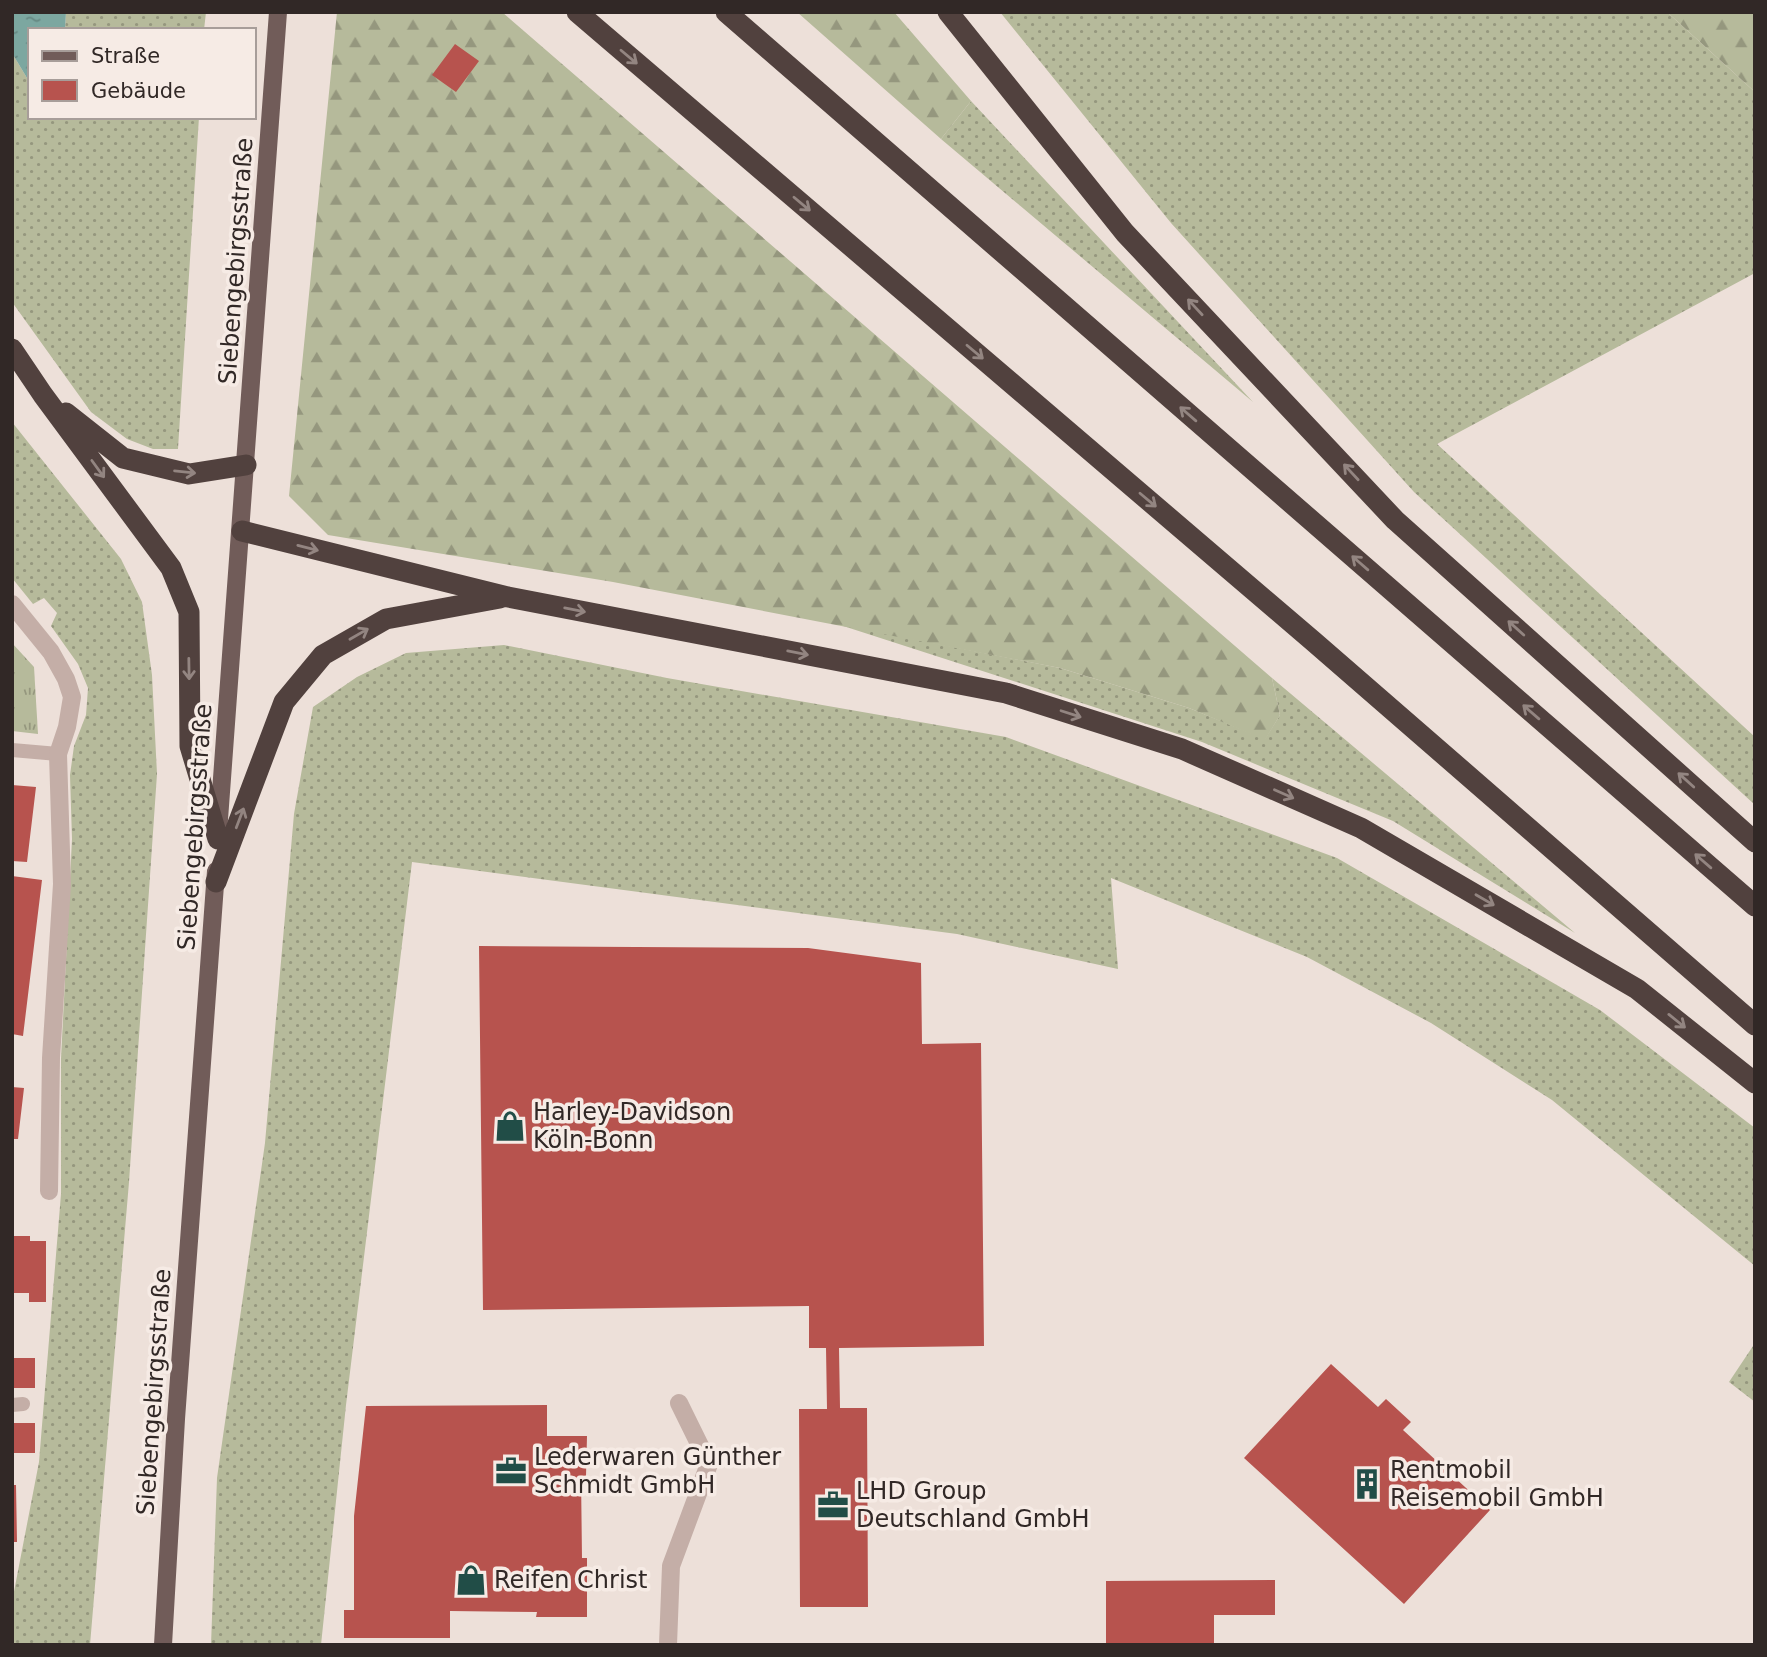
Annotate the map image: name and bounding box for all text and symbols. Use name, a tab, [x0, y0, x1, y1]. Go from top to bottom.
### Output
legend	[28, 28, 256, 119]
text: Straße	[91, 44, 160, 68]
one-way arrow	[619, 49, 637, 65]
text: Gebäude	[91, 79, 186, 103]
street label: Siebengebirgsstraße	[213, 137, 259, 385]
one-way arrow	[792, 196, 810, 212]
one-way arrow	[1186, 299, 1203, 316]
one-way arrow	[965, 344, 983, 360]
one-way arrow	[1179, 406, 1197, 422]
one-way arrow	[91, 459, 105, 478]
one-way arrow	[1342, 464, 1359, 481]
one-way arrow	[173, 466, 196, 479]
one-way arrow	[1138, 492, 1156, 508]
one-way arrow	[296, 541, 319, 555]
one-way arrow	[1351, 555, 1369, 571]
one-way arrow	[563, 603, 586, 617]
one-way arrow	[1507, 620, 1525, 636]
one-way arrow	[349, 627, 369, 641]
one-way arrow	[786, 646, 809, 660]
one-way arrow	[182, 658, 196, 681]
street label: Siebengebirgsstraße	[172, 703, 218, 951]
one-way arrow	[1523, 704, 1541, 720]
one-way arrow	[1060, 708, 1082, 721]
one-way arrow	[1677, 772, 1695, 788]
one-way arrow	[1272, 788, 1294, 801]
one-way arrow	[235, 808, 247, 830]
one-way arrow	[1694, 853, 1712, 869]
one-way arrow	[1474, 893, 1494, 907]
one-way arrow	[1667, 1013, 1685, 1028]
place label: Harley-Davidson Köln-Bonn	[533, 1098, 731, 1154]
shop icon: Harley-Davidson Köln-Bonn	[493, 1109, 527, 1143]
street label: Siebengebirgsstraße	[131, 1268, 177, 1516]
place label: Lederwaren Günther Schmidt GmbH	[534, 1443, 781, 1499]
office icon: Lederwaren Günther Schmidt GmbH	[494, 1454, 528, 1488]
place label: Rentmobil Reisemobil GmbH	[1390, 1456, 1604, 1512]
building icon: Rentmobil Reisemobil GmbH	[1350, 1467, 1384, 1501]
place label: LHD Group Deutschland GmbH	[856, 1477, 1089, 1533]
office icon: LHD Group Deutschland GmbH	[816, 1488, 850, 1522]
shop icon: Reifen Christ	[454, 1563, 488, 1597]
place label: Reifen Christ	[494, 1566, 648, 1594]

